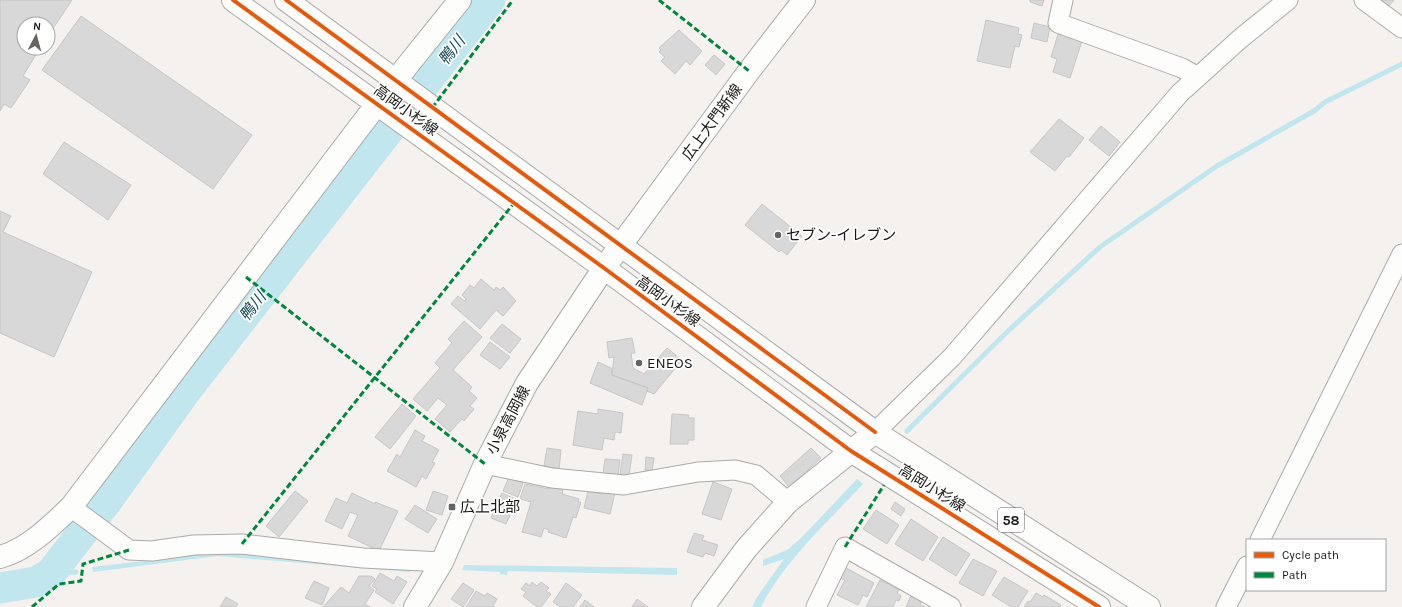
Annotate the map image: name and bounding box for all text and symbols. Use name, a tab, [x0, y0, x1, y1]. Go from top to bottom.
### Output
north arrow	[16, 16, 56, 56]
text: N	[32, 20, 42, 33]
water label: 鴨川	[434, 30, 470, 69]
street label: 広上大門新線	[678, 80, 746, 164]
street label: 高岡小杉線	[370, 81, 442, 139]
place label: セブン-イレブン	[786, 226, 896, 244]
marker: セブン-イレブン	[773, 230, 783, 240]
street label: 高岡小杉線	[632, 272, 704, 330]
water label: 鴨川	[235, 286, 271, 325]
place label: ENEOS	[647, 354, 693, 372]
marker: ENEOS	[634, 358, 644, 368]
street label: 小泉高岡線	[482, 383, 534, 457]
street label: 高岡小杉線	[895, 460, 969, 516]
place label: 広上北部	[460, 498, 520, 516]
marker: 広上北部	[447, 502, 457, 512]
road number: 58	[998, 508, 1024, 532]
legend	[1246, 539, 1386, 591]
text: Cycle path	[1282, 548, 1339, 562]
text: Path	[1282, 568, 1307, 582]

